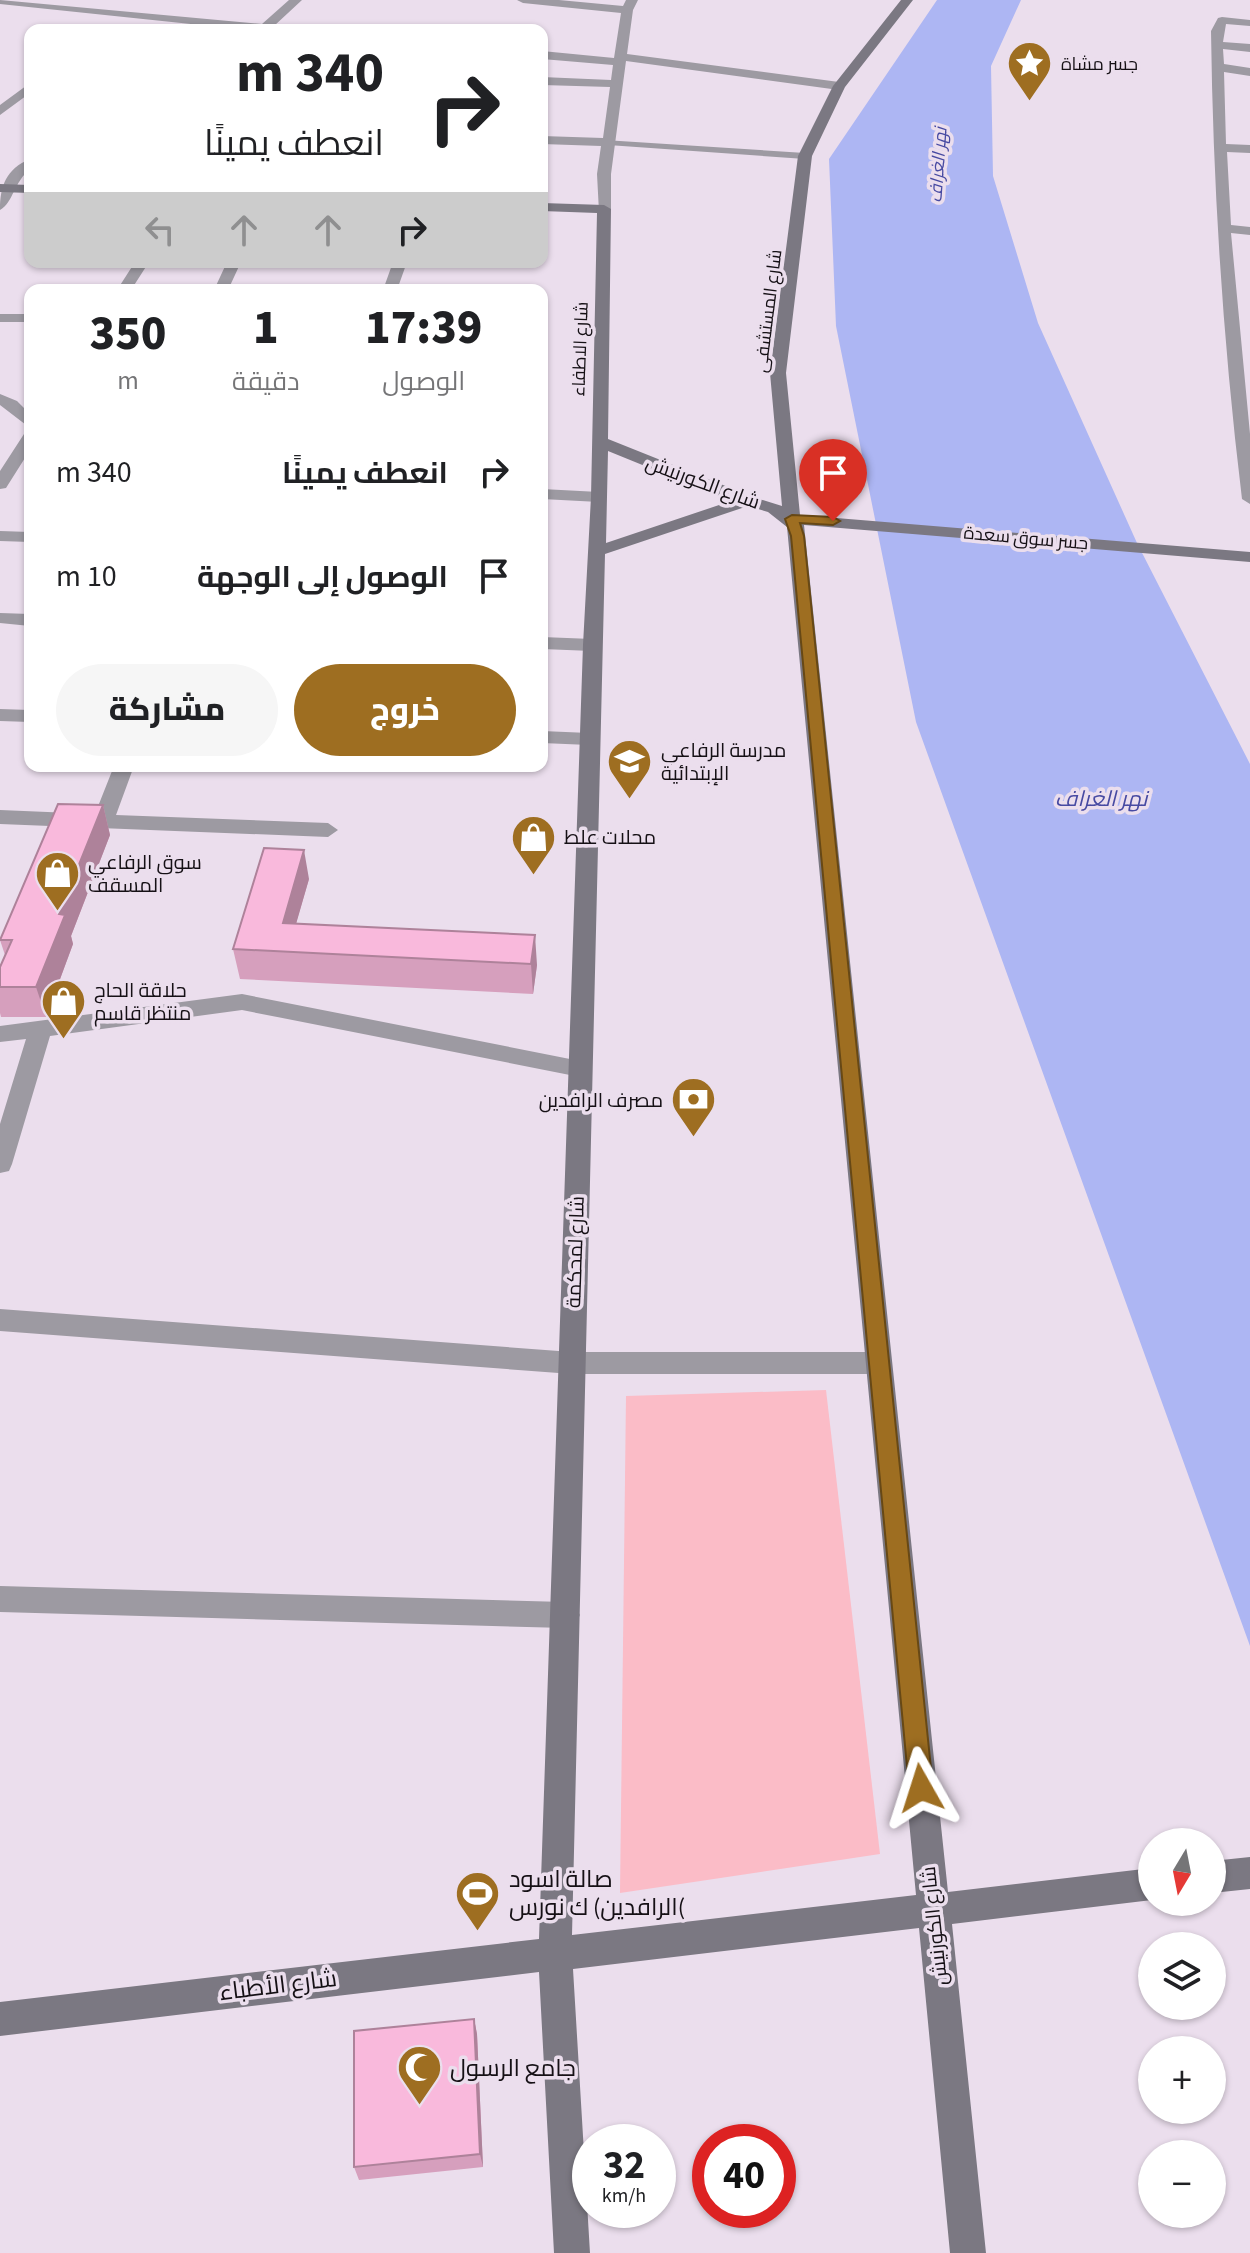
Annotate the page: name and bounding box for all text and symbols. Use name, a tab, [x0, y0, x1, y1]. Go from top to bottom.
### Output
text: 340 m	[236, 34, 384, 113]
place icon: جسر مشاة	[1006, 40, 1054, 103]
place label: جسر مشاة	[1061, 52, 1138, 77]
icon: right	[412, 56, 516, 160]
text: انعطف يمينًا	[204, 118, 384, 169]
water label: نهر الغراف	[923, 124, 954, 204]
icon: left	[138, 208, 182, 252]
icon: ahead	[222, 208, 266, 252]
icon: ahead	[306, 208, 350, 252]
icon: right	[390, 208, 434, 252]
street label: شارع المستشفى	[749, 248, 788, 374]
text: 1	[253, 294, 279, 362]
text: 17:39	[365, 294, 483, 362]
text: 350	[90, 300, 166, 368]
street label: شارع الاطفاء	[566, 301, 595, 397]
text: m	[117, 362, 139, 399]
text: دقيقة	[232, 363, 300, 400]
text: الوصول	[382, 363, 465, 400]
pin	[799, 439, 867, 521]
street label: شارع الكورنيش	[642, 449, 764, 517]
icon: right	[472, 450, 516, 494]
text: 340 m	[56, 451, 132, 494]
icon: arrive	[811, 451, 855, 495]
text: انعطف يمينًا	[282, 452, 448, 495]
street label: جسر سوق سعدة	[963, 521, 1089, 556]
icon: arrive	[472, 554, 516, 598]
text: 10 m	[56, 555, 117, 598]
text: الوصول إلى الوجهة	[197, 556, 448, 599]
button: مشاركة	[56, 664, 278, 756]
button: خروج	[294, 664, 516, 756]
place label: مدرسة الرفاعي الإبتدائية	[661, 737, 786, 788]
school or university icon: مدرسة الرفاعي الإبتدائية	[606, 738, 654, 801]
water label: نهر الغراف	[1055, 783, 1149, 815]
shop icon: محلات علط	[509, 813, 557, 876]
place label: محلات علط	[564, 824, 656, 852]
shop icon: سوق الرفاعي المسقف	[33, 849, 81, 912]
place label: سوق الرفاعي المسقف	[88, 849, 202, 900]
place label: حلاقة الحاج منتظر قاسم	[94, 977, 191, 1028]
shop icon: حلاقة الحاج منتظر قاسم	[39, 978, 87, 1041]
bank icon: مصرف الرافدين	[670, 1076, 718, 1139]
place label: مصرف الرافدين	[539, 1087, 663, 1115]
street label: شارع لمحكمة	[560, 1196, 592, 1309]
position arrow	[879, 1746, 963, 1830]
north arrow	[1138, 1828, 1226, 1916]
map controls	[1138, 1828, 1226, 2228]
place label: صالة اسود الرافدين) ك نورس(	[509, 1862, 685, 1925]
street label: شارع الكورنيش	[915, 1865, 955, 1987]
sports icon: صالة اسود الرافدين) ك نورس(	[454, 1869, 502, 1932]
button: layers	[1138, 1932, 1226, 2020]
street label: شارع الأطباء	[217, 1961, 339, 2010]
button: +	[1138, 2036, 1226, 2124]
mosque icon: جامع الرسول	[395, 2044, 443, 2107]
place label: جامع الرسول	[450, 2051, 576, 2086]
speed limit sign: 40	[692, 2124, 796, 2228]
text: 32	[603, 2137, 645, 2194]
button: −	[1138, 2140, 1226, 2228]
text: km/h	[602, 2182, 646, 2210]

